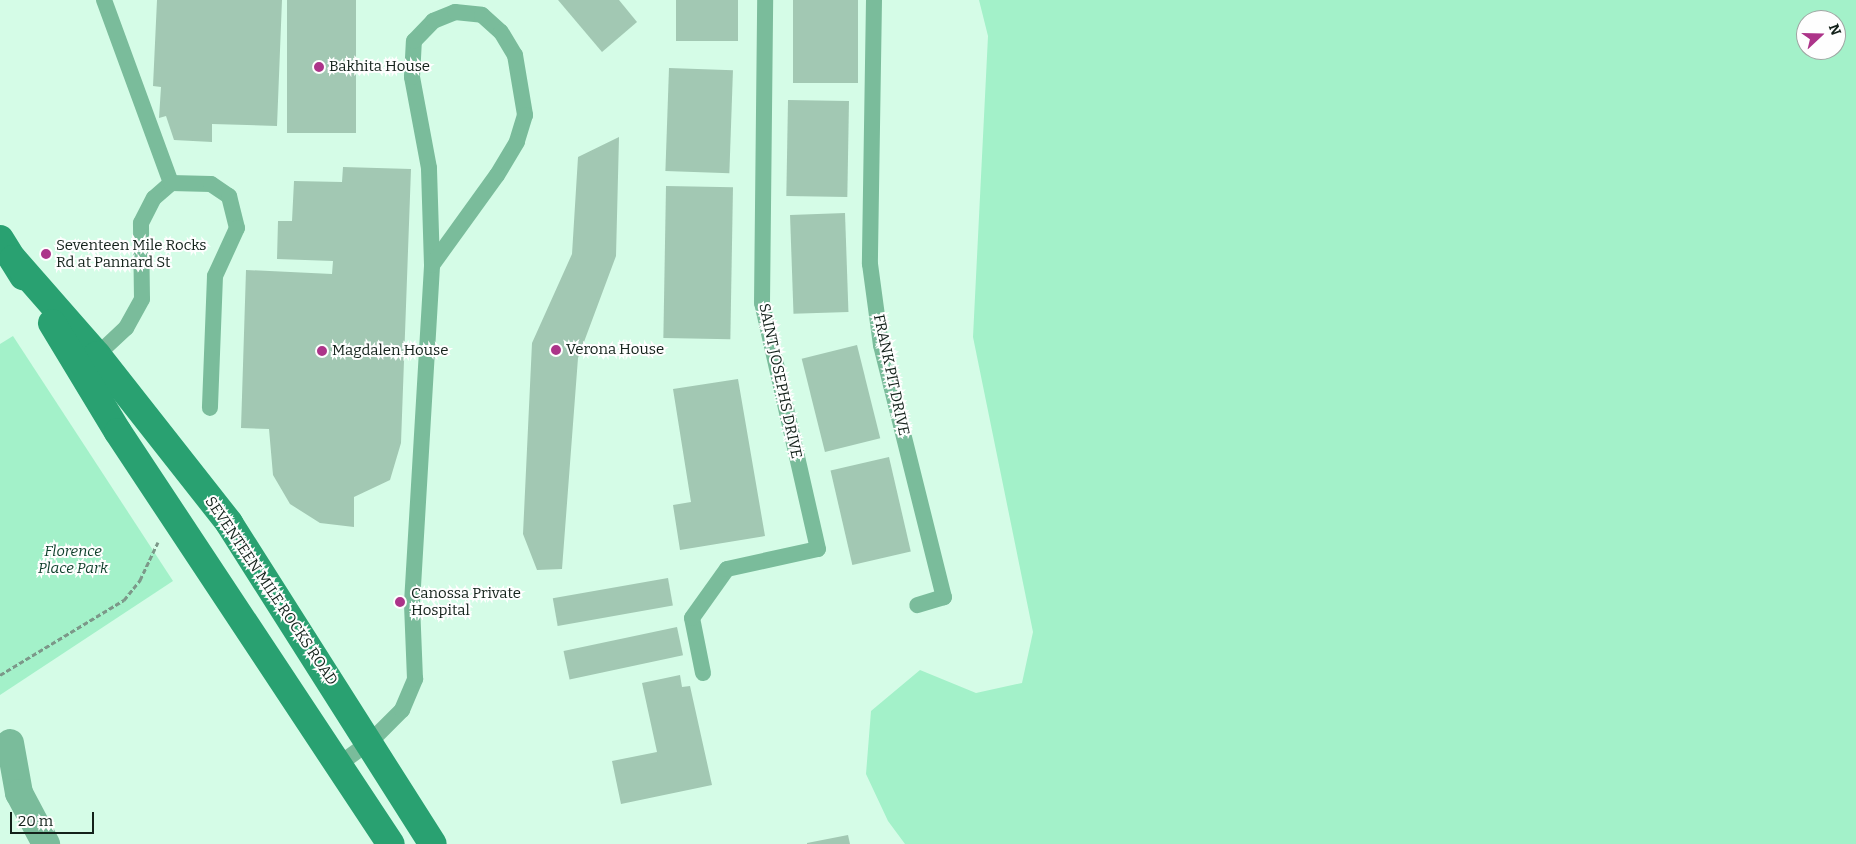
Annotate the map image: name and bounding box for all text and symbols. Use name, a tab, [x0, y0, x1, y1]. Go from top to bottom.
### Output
north arrow	[1796, 10, 1846, 60]
text: N	[1825, 22, 1844, 38]
place label: Bakhita House	[329, 58, 430, 76]
marker: Bakhita House	[313, 61, 325, 73]
place label: Seventeen Mile Rocks Rd at Pannard St	[56, 236, 206, 271]
marker: Seventeen Mile Rocks Rd at Pannard St	[40, 248, 52, 260]
street label: SAINT JOSEPHS DRIVE	[755, 302, 805, 460]
street label: FRANK PIT DRIVE	[869, 313, 913, 437]
place label: Verona House	[566, 341, 664, 359]
place label: Magdalen House	[332, 342, 448, 360]
marker: Verona House	[550, 344, 562, 356]
marker: Magdalen House	[316, 345, 328, 357]
street label: SEVENTEEN MILE ROCKS ROAD	[201, 493, 341, 689]
park label: Florence Place Park	[38, 542, 108, 577]
place label: Canossa Private Hospital	[411, 584, 521, 619]
marker: Canossa Private Hospital	[393, 595, 407, 609]
scale bar	[12, 802, 96, 834]
text: 20 m	[18, 812, 53, 830]

